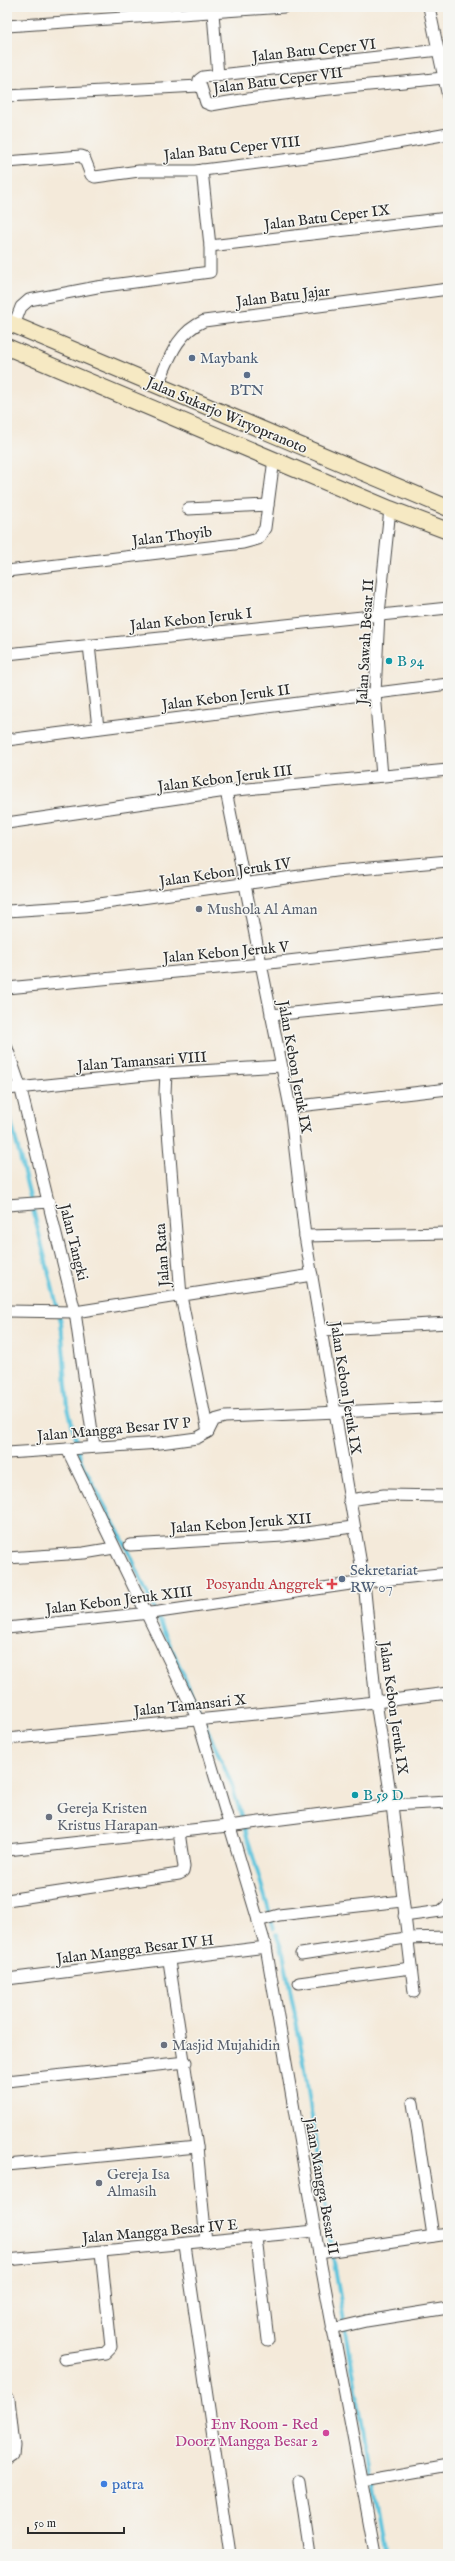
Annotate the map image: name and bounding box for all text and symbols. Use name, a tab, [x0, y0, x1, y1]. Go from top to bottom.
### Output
street label: Jalan Batu Ceper VI	[249, 34, 377, 67]
street label: Jalan Batu Ceper VII	[210, 63, 345, 98]
street label: Jalan Batu Ceper VIII	[161, 132, 302, 165]
street label: Jalan Batu Ceper IX	[261, 200, 391, 235]
street label: Jalan Batu Jajar	[233, 281, 332, 312]
place label: Maybank	[200, 349, 259, 368]
marker: Maybank	[187, 353, 197, 363]
marker: BTN	[242, 370, 252, 380]
street label: Jalan Sukarjo Wiryopranoto	[142, 372, 310, 458]
place label: BTN	[230, 381, 264, 400]
street label: Jalan Thoyib	[129, 522, 213, 551]
street label: Jalan Sawah Besar II	[353, 578, 378, 707]
street label: Jalan Kebon Jeruk I	[127, 604, 254, 636]
place label: B 94	[397, 652, 425, 671]
marker: B 94	[384, 656, 394, 666]
street label: Jalan Kebon Jeruk II	[159, 680, 292, 715]
street label: Jalan Kebon Jeruk III	[155, 761, 294, 796]
street label: Jalan Kebon Jeruk IV	[156, 854, 293, 891]
place label: Mushola Al Aman	[207, 900, 318, 919]
marker: Mushola Al Aman	[194, 904, 204, 914]
street label: Jalan Kebon Jeruk V	[160, 937, 291, 968]
street label: Jalan Kebon Jeruk IX	[273, 997, 316, 1135]
street label: Jalan Tamansari VIII	[74, 1047, 208, 1076]
street label: Jalan Tangki	[54, 1200, 92, 1283]
street label: Jalan Rata	[151, 1222, 174, 1289]
street label: Jalan Kebon Jeruk IX	[325, 1318, 365, 1456]
street label: Jalan Mangga Besar IV P	[34, 1413, 192, 1446]
street label: Jalan Kebon Jeruk XII	[168, 1509, 313, 1538]
place label: Sekretariat RW 07	[350, 1561, 418, 1597]
marker: Sekretariat RW 07	[337, 1574, 347, 1584]
place label: Posyandu Anggrek	[206, 1575, 324, 1594]
marker: Posyandu Anggrek	[326, 1578, 338, 1590]
street label: Jalan Kebon Jeruk XIII	[43, 1582, 194, 1619]
street label: Jalan Kebon Jeruk IX	[374, 1638, 412, 1776]
street label: Jalan Tamansari X	[131, 1690, 247, 1721]
place label: B 59 D	[363, 1786, 404, 1805]
marker: B 59 D	[350, 1790, 360, 1800]
place label: Gereja Kristen Kristus Harapan	[57, 1799, 158, 1835]
marker: Gereja Kristen Kristus Harapan	[44, 1812, 54, 1822]
street label: Jalan Mangga Besar IV H	[53, 1930, 215, 1969]
place label: Masjid Mujahidin	[172, 2036, 280, 2055]
marker: Masjid Mujahidin	[159, 2040, 169, 2050]
street label: Jalan Mangga Besar II	[300, 2114, 343, 2257]
place label: Gereja Isa Almasih	[106, 2165, 170, 2201]
marker: Gereja Isa Almasih	[94, 2178, 104, 2188]
street label: Jalan Mangga Besar IV E	[80, 2215, 239, 2248]
place label: Env Room - Red Doorz Mangga Besar 2	[175, 2415, 319, 2451]
marker: Env Room - Red Doorz Mangga Besar 2	[321, 2428, 331, 2438]
place label: patra	[112, 2475, 144, 2494]
marker: patra	[99, 2479, 109, 2489]
scale bar	[28, 2509, 124, 2535]
text: 50 m	[34, 2516, 56, 2531]

